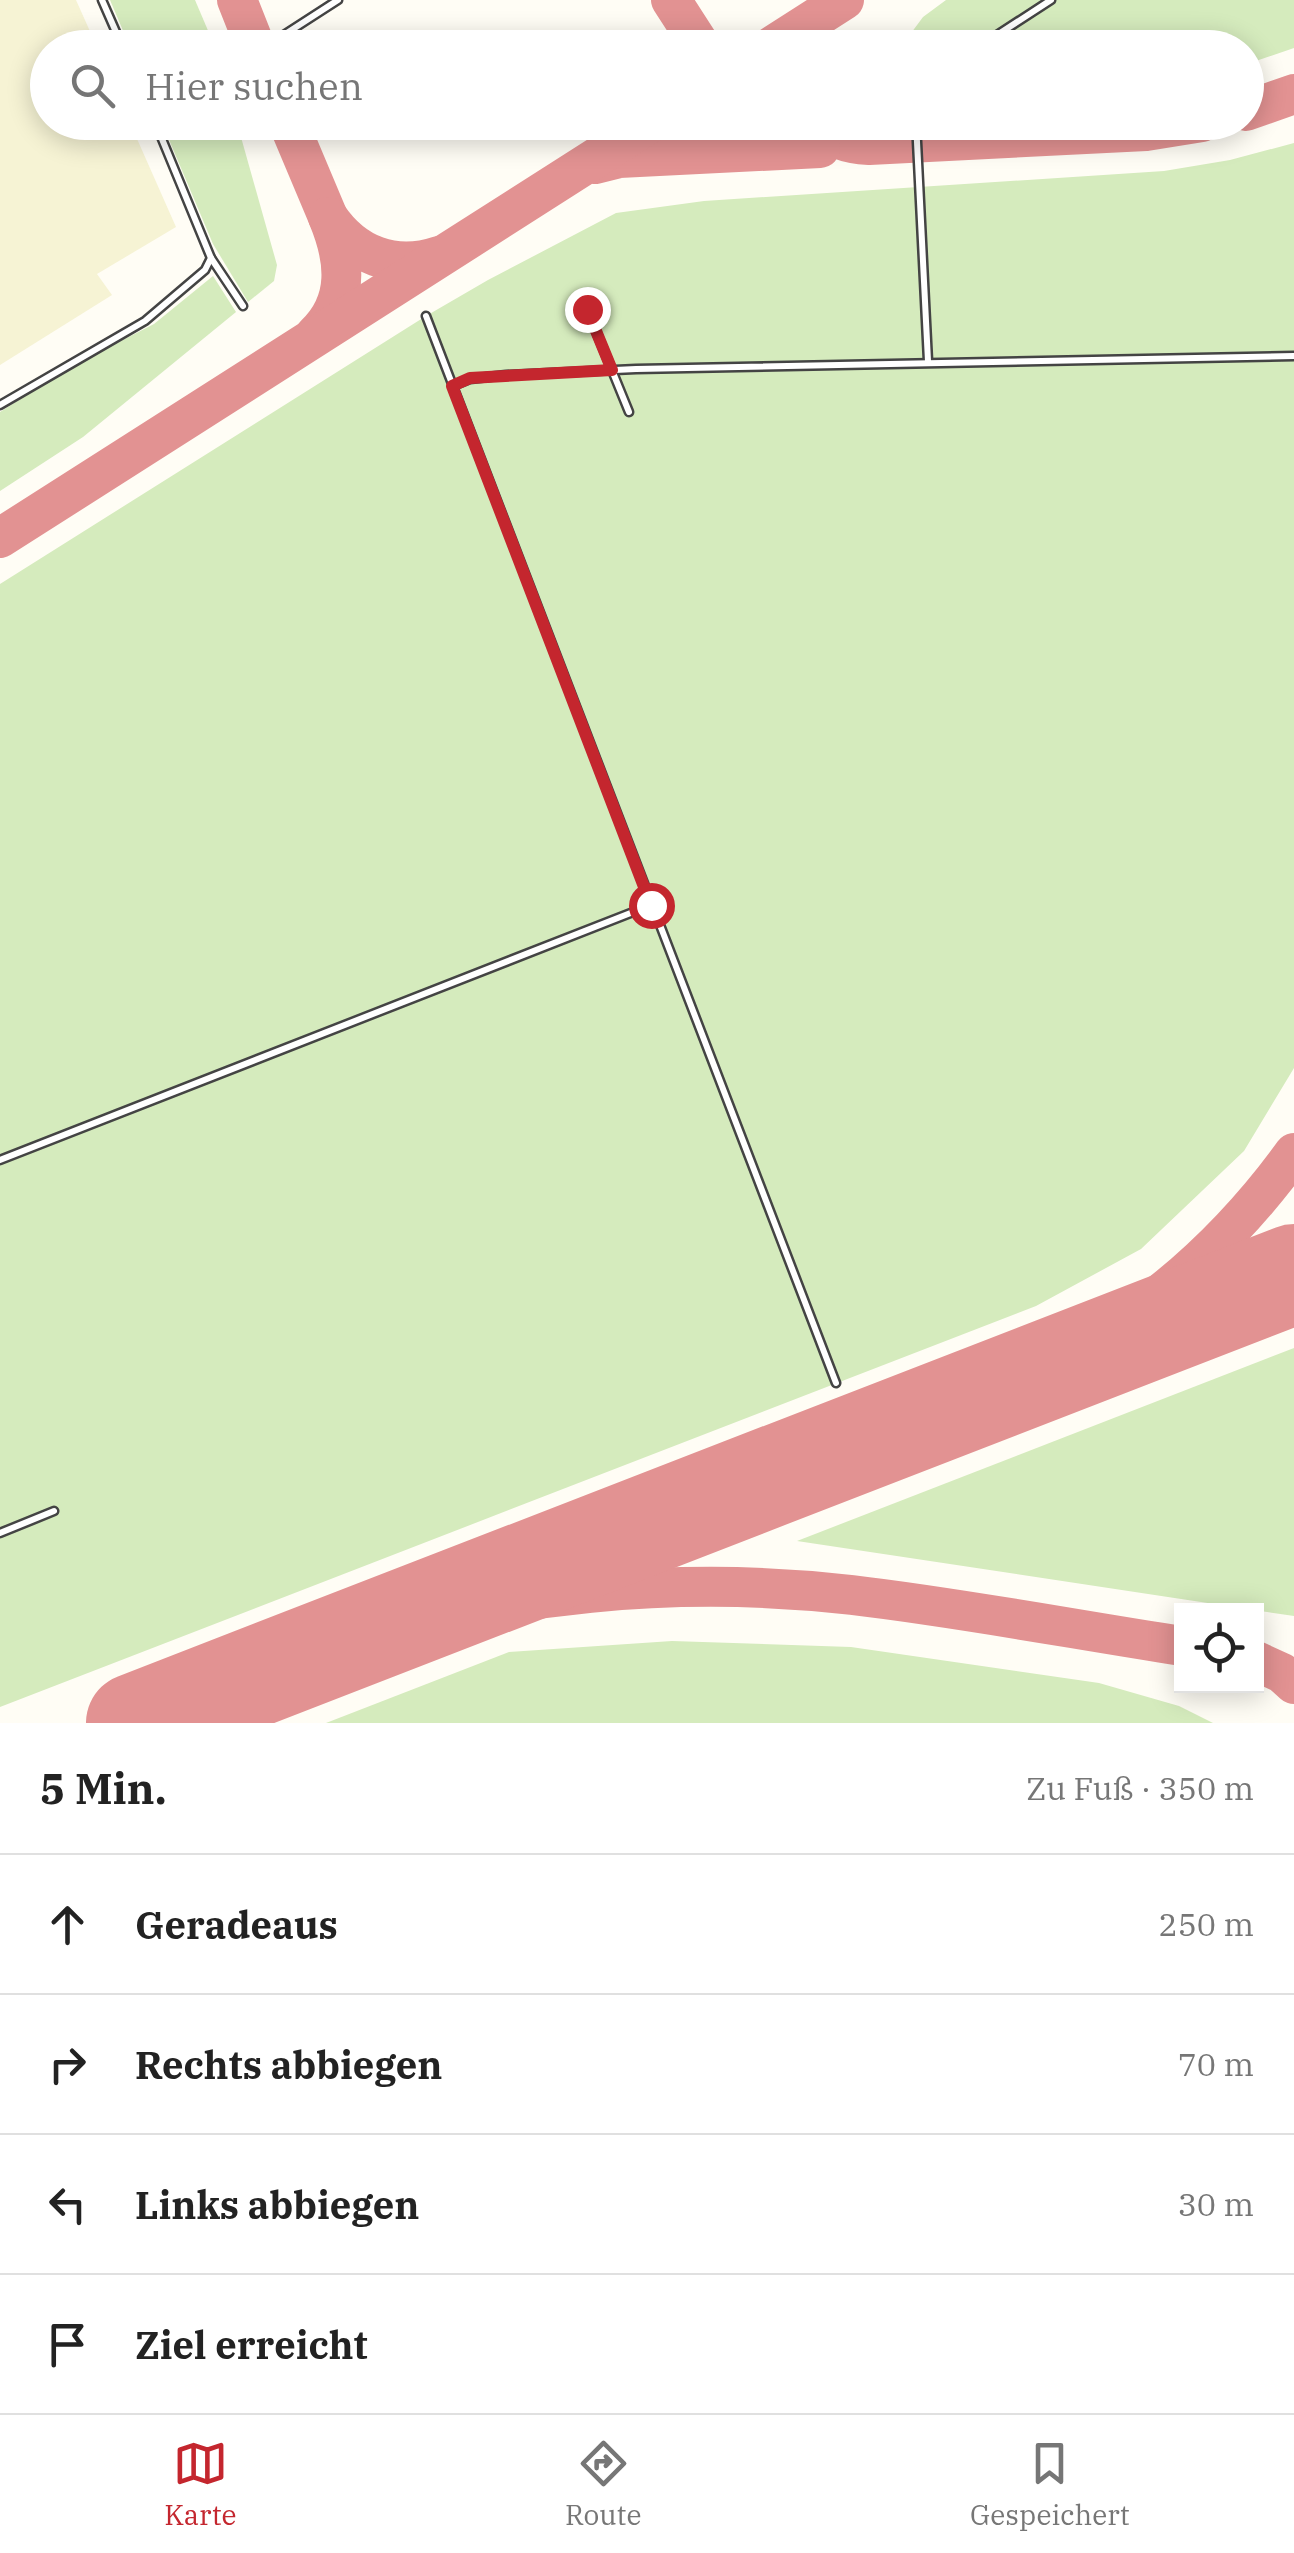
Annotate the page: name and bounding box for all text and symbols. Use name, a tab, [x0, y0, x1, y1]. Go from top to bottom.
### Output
search box	[30, 30, 1264, 140]
icon: search	[65, 58, 120, 113]
text: Hier suchen	[145, 61, 363, 110]
route end	[565, 287, 611, 333]
route start	[629, 883, 675, 929]
map controls	[1174, 1603, 1264, 1693]
button: locate	[1174, 1603, 1264, 1693]
text: 5 Min.	[40, 1761, 167, 1816]
text: Zu Fuß · 350 m	[1026, 1767, 1254, 1809]
icon: ahead	[40, 1897, 95, 1952]
text: Geradeaus	[135, 1900, 338, 1949]
text: 250 m	[1158, 1903, 1254, 1945]
icon: right	[40, 2037, 95, 2092]
text: Rechts abbiegen	[135, 2040, 442, 2089]
text: 70 m	[1178, 2043, 1254, 2085]
icon: left	[40, 2177, 95, 2232]
text: Links abbiegen	[135, 2180, 419, 2229]
text: 30 m	[1178, 2183, 1254, 2225]
icon: arrive	[40, 2317, 95, 2372]
text: Ziel erreicht	[135, 2320, 368, 2369]
tab: Karte	[164, 2436, 237, 2533]
tab: Route	[565, 2436, 642, 2533]
tab: Gespeichert	[970, 2436, 1130, 2533]

